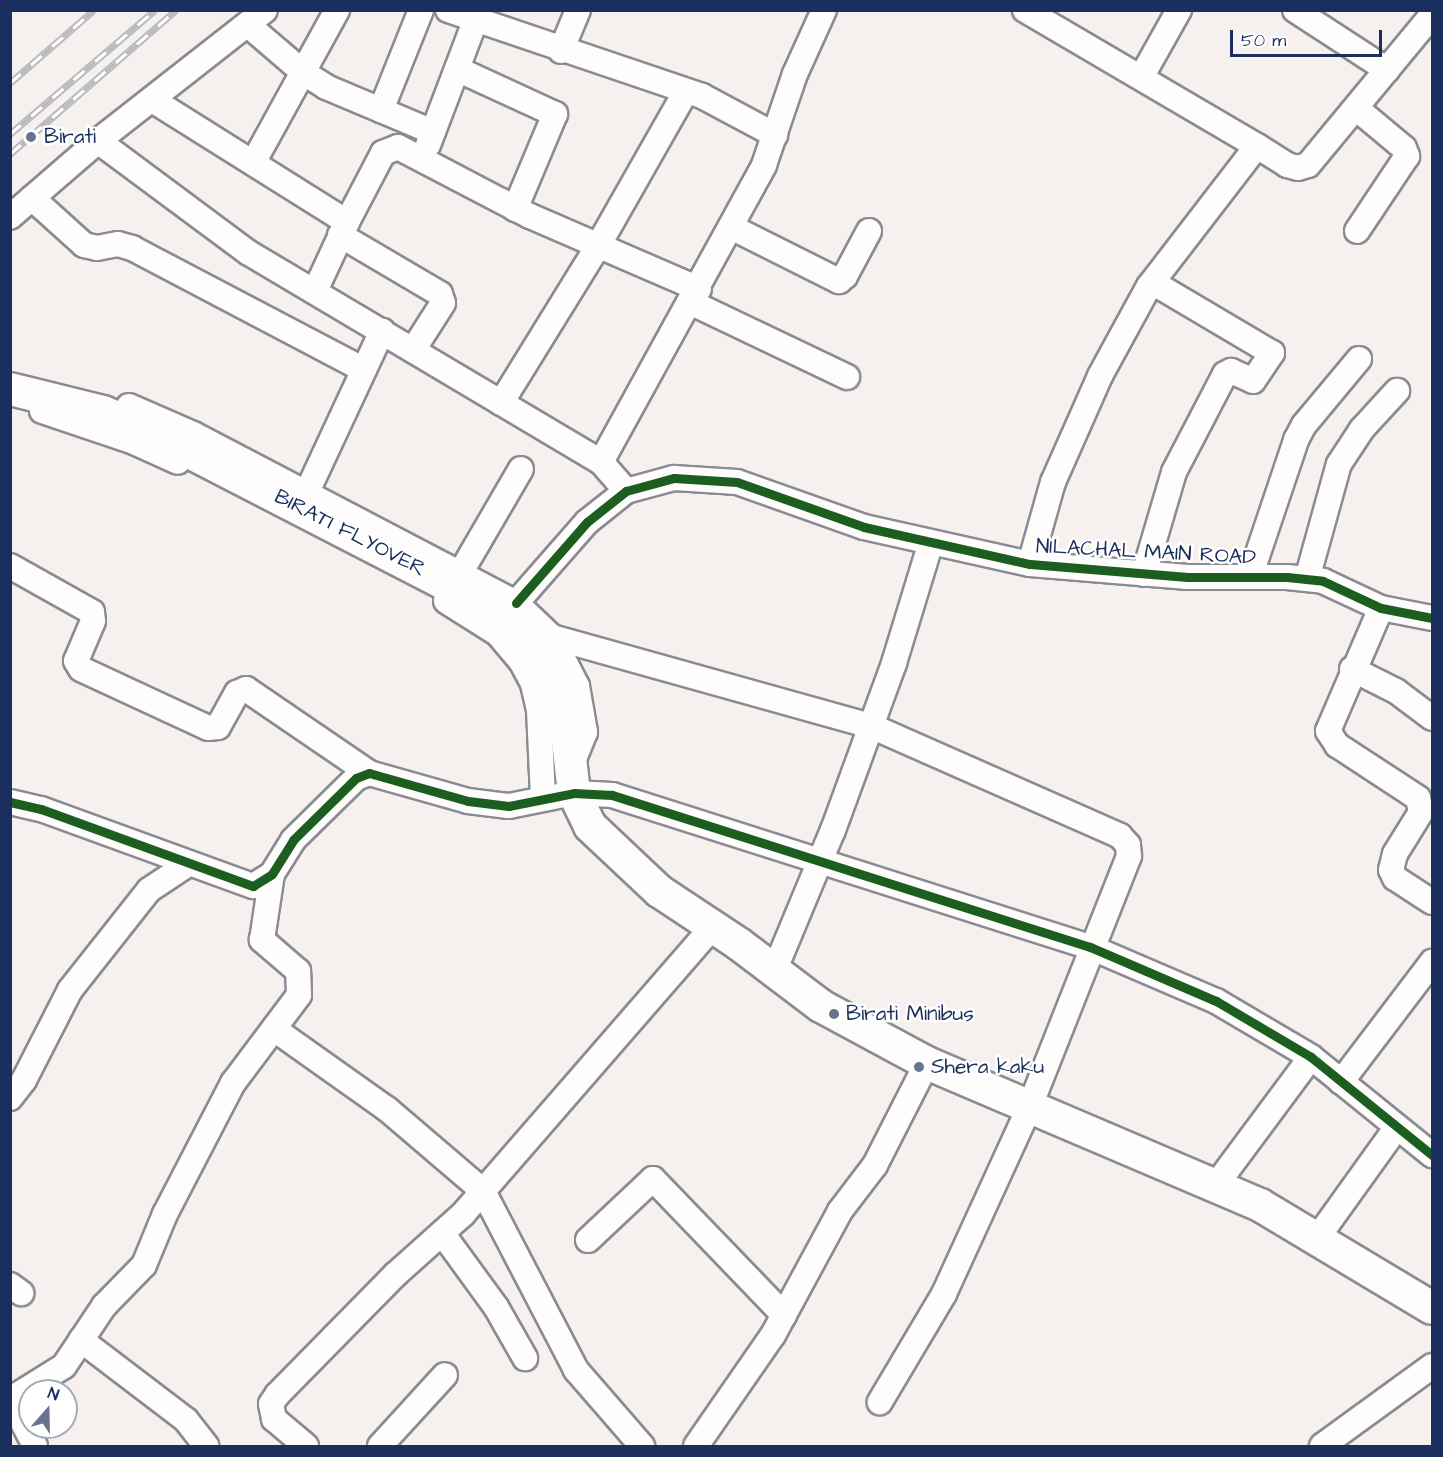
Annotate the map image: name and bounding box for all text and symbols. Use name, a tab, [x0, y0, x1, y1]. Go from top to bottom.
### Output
scale bar	[1233, 18, 1384, 56]
text: 50 m	[1241, 28, 1286, 53]
place label: Birati	[44, 124, 96, 150]
marker: Birati	[22, 128, 40, 146]
street label: BIRATI FLYOVER	[270, 484, 430, 582]
street label: NILACHAL MAIN ROAD	[1035, 534, 1257, 570]
place label: Birati Minibus	[846, 1001, 974, 1027]
marker: Birati Minibus	[827, 1007, 841, 1021]
place label: Shera kaku	[931, 1054, 1044, 1080]
marker: Shera kaku	[912, 1060, 926, 1074]
north arrow	[18, 1379, 78, 1439]
text: N	[45, 1382, 62, 1406]

